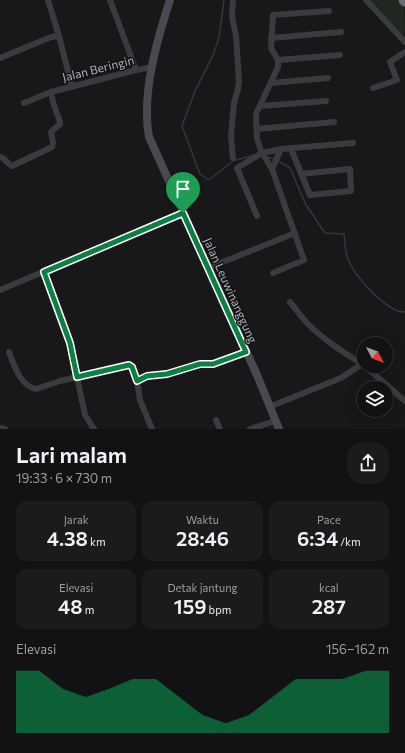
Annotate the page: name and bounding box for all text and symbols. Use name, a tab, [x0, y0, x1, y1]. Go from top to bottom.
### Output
street label: Jalan Beringin	[61, 52, 136, 85]
pin	[166, 172, 200, 213]
icon: arrive	[172, 178, 194, 200]
street label: Jalan Leuwinanggung	[201, 235, 261, 346]
north arrow	[357, 337, 393, 373]
map controls	[357, 337, 393, 417]
button: layers	[357, 381, 393, 417]
text: Lari malam	[16, 441, 127, 468]
button: share	[347, 442, 389, 484]
text: 19:33 · 6 × 730 m	[16, 470, 112, 486]
text: Jarak	[64, 513, 89, 526]
text: Waktu	[186, 513, 219, 526]
text: Pace	[317, 513, 341, 526]
text: 4.38	[47, 526, 88, 550]
text: 28:46	[176, 526, 229, 550]
text: 6:34	[297, 526, 338, 550]
text: km	[88, 535, 106, 548]
text: /km	[338, 535, 361, 548]
text: Elevasi	[59, 581, 93, 594]
text: Detak jantung	[168, 581, 237, 594]
text: kcal	[319, 581, 339, 594]
text: 48	[58, 594, 83, 618]
text: 159	[174, 594, 207, 618]
text: 287	[312, 594, 346, 618]
text: m	[83, 603, 94, 616]
text: bpm	[207, 603, 231, 616]
text: Elevasi	[16, 641, 56, 657]
text: 156–162 m	[326, 641, 389, 657]

